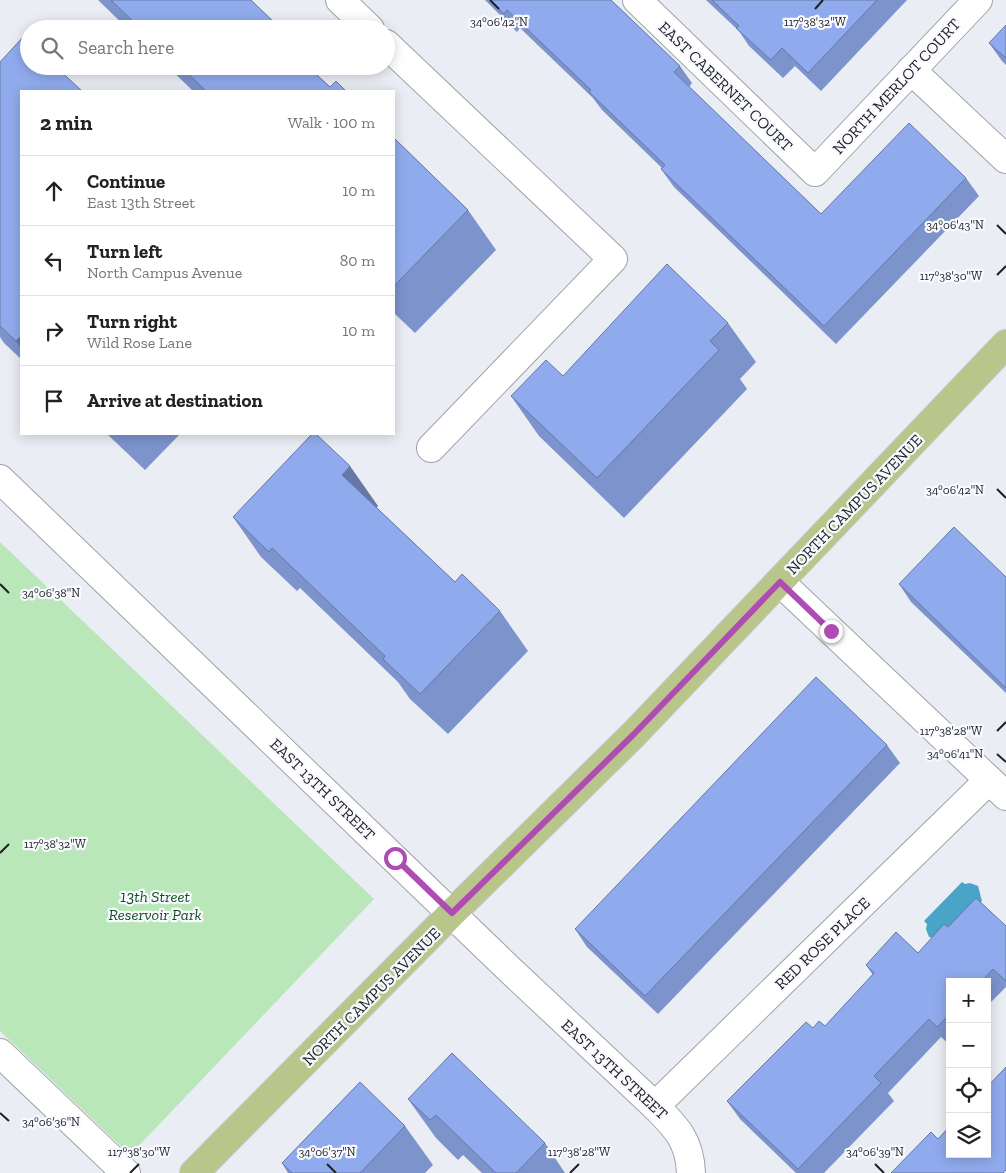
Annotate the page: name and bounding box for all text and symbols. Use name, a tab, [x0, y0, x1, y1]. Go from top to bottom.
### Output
text: 34°06'42"N	[470, 15, 528, 29]
text: 117°38'32"W	[784, 15, 847, 29]
street label: NORTH MERLOT COURT	[829, 15, 964, 158]
street label: EAST CABERNET COURT	[655, 17, 797, 155]
search box	[20, 20, 395, 75]
icon: search	[38, 34, 66, 62]
text: Search here	[78, 36, 174, 59]
text: 2 min	[40, 110, 92, 135]
text: Walk · 100 m	[288, 113, 375, 132]
text: Continue	[87, 170, 165, 193]
icon: ahead	[40, 177, 68, 205]
text: 10 m	[342, 181, 375, 200]
text: East 13th Street	[87, 193, 195, 212]
text: 34°06'43"N	[926, 218, 984, 232]
text: Turn left	[87, 240, 162, 263]
icon: left	[40, 247, 68, 275]
text: 80 m	[340, 251, 375, 270]
text: North Campus Avenue	[87, 263, 242, 282]
text: 117°38'30"W	[920, 269, 983, 283]
text: Turn right	[87, 310, 177, 333]
icon: right	[40, 317, 68, 345]
text: 10 m	[342, 321, 375, 340]
text: Wild Rose Lane	[87, 333, 192, 352]
icon: arrive	[40, 387, 68, 415]
text: Arrive at destination	[87, 389, 263, 412]
street label: NORTH CAMPUS AVENUE	[782, 430, 926, 578]
text: 34°06'42"N	[926, 483, 984, 497]
text: 34°06'38"N	[22, 586, 80, 600]
route end	[820, 620, 843, 643]
text: 117°38'28"W	[920, 724, 983, 738]
street label: EAST 13TH STREET	[266, 735, 379, 844]
text: 34°06'41"N	[927, 747, 983, 761]
text: 117°38'32"W	[24, 837, 87, 851]
route start	[384, 847, 407, 870]
park label: 13th Street Reservoir Park	[108, 887, 202, 924]
street label: RED ROSE PLACE	[771, 893, 874, 994]
street label: NORTH CAMPUS AVENUE	[298, 923, 444, 1069]
map controls	[946, 978, 991, 1158]
button: +	[946, 978, 991, 1023]
street label: EAST 13TH STREET	[558, 1015, 672, 1124]
button: −	[946, 1023, 991, 1068]
button: locate	[946, 1068, 991, 1113]
button: layers	[946, 1113, 991, 1158]
text: 34°06'36"N	[22, 1115, 80, 1129]
text: 117°38'30"W	[108, 1145, 171, 1159]
text: 34°06'37"N	[298, 1145, 356, 1159]
text: 117°38'28"W	[548, 1145, 611, 1159]
text: 34°06'39"N	[846, 1145, 904, 1159]

